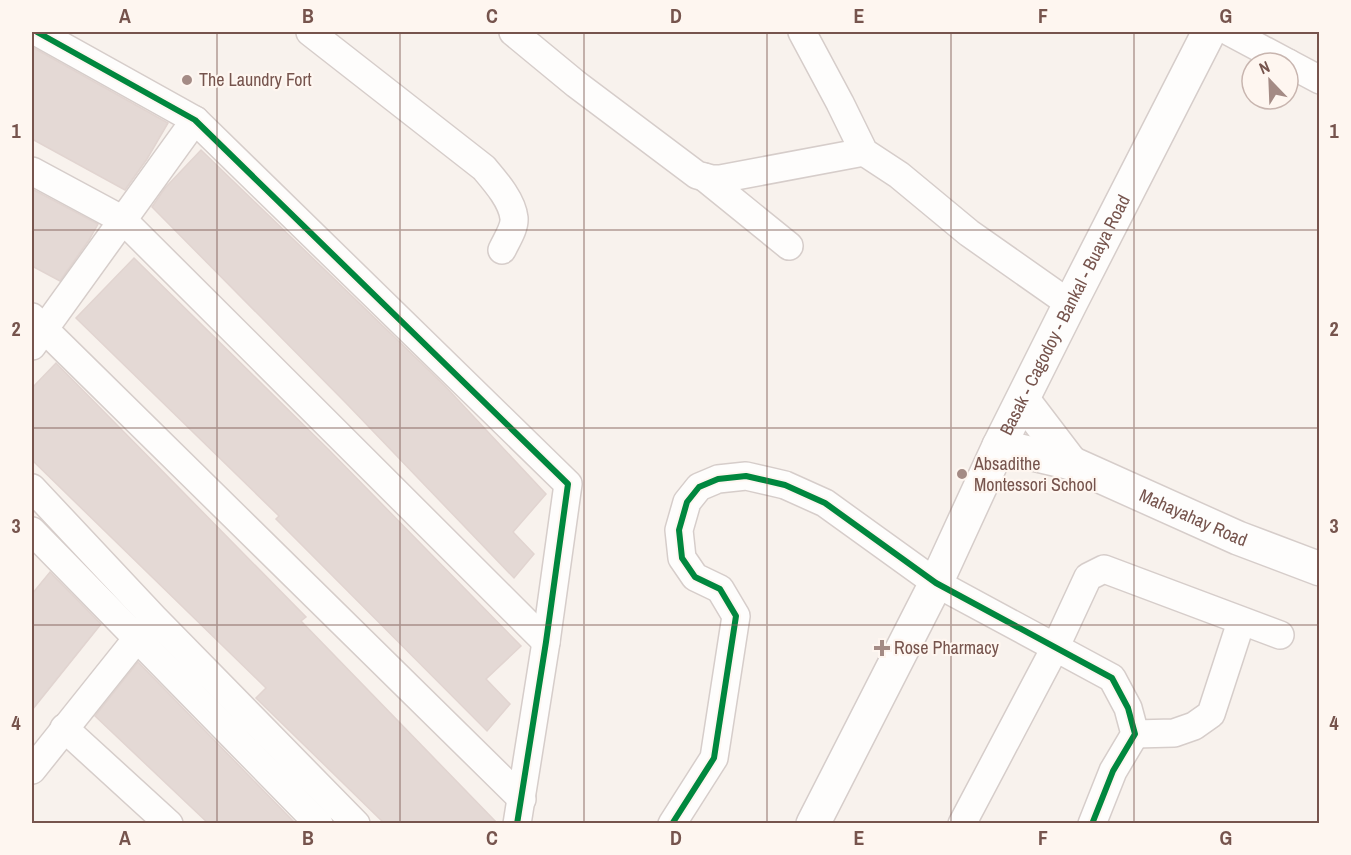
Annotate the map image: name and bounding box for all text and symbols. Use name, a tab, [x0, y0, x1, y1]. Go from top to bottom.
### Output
text: A	[119, 2, 131, 29]
text: B	[302, 2, 314, 29]
text: C	[486, 2, 498, 29]
text: D	[670, 2, 682, 29]
text: E	[854, 2, 865, 29]
text: F	[1038, 2, 1048, 29]
text: G	[1220, 2, 1232, 29]
north arrow	[1240, 51, 1300, 111]
text: N	[1255, 55, 1273, 79]
place label: The Laundry Fort	[199, 67, 312, 92]
marker: The Laundry Fort	[180, 73, 194, 87]
text: 1	[11, 117, 21, 144]
text: 1	[1329, 117, 1339, 144]
street label: Basak - Cagodoy - Bankal - Buaya Road	[993, 190, 1136, 439]
text: 2	[11, 315, 21, 342]
text: 2	[1329, 315, 1339, 342]
place label: Absadithe Montessori School	[973, 451, 1096, 497]
marker: Absadithe Montessori School	[955, 467, 969, 481]
street label: Mahayahay Road	[1136, 482, 1251, 552]
text: 3	[11, 512, 21, 539]
text: 3	[1329, 512, 1339, 539]
place label: Rose Pharmacy	[894, 635, 1000, 660]
marker: Rose Pharmacy	[875, 641, 889, 655]
text: 4	[11, 709, 21, 736]
text: 4	[1329, 709, 1339, 736]
text: A	[119, 824, 131, 851]
text: B	[302, 824, 314, 851]
text: C	[486, 824, 498, 851]
text: D	[670, 824, 682, 851]
text: E	[854, 824, 865, 851]
text: F	[1038, 824, 1048, 851]
text: G	[1220, 824, 1232, 851]

